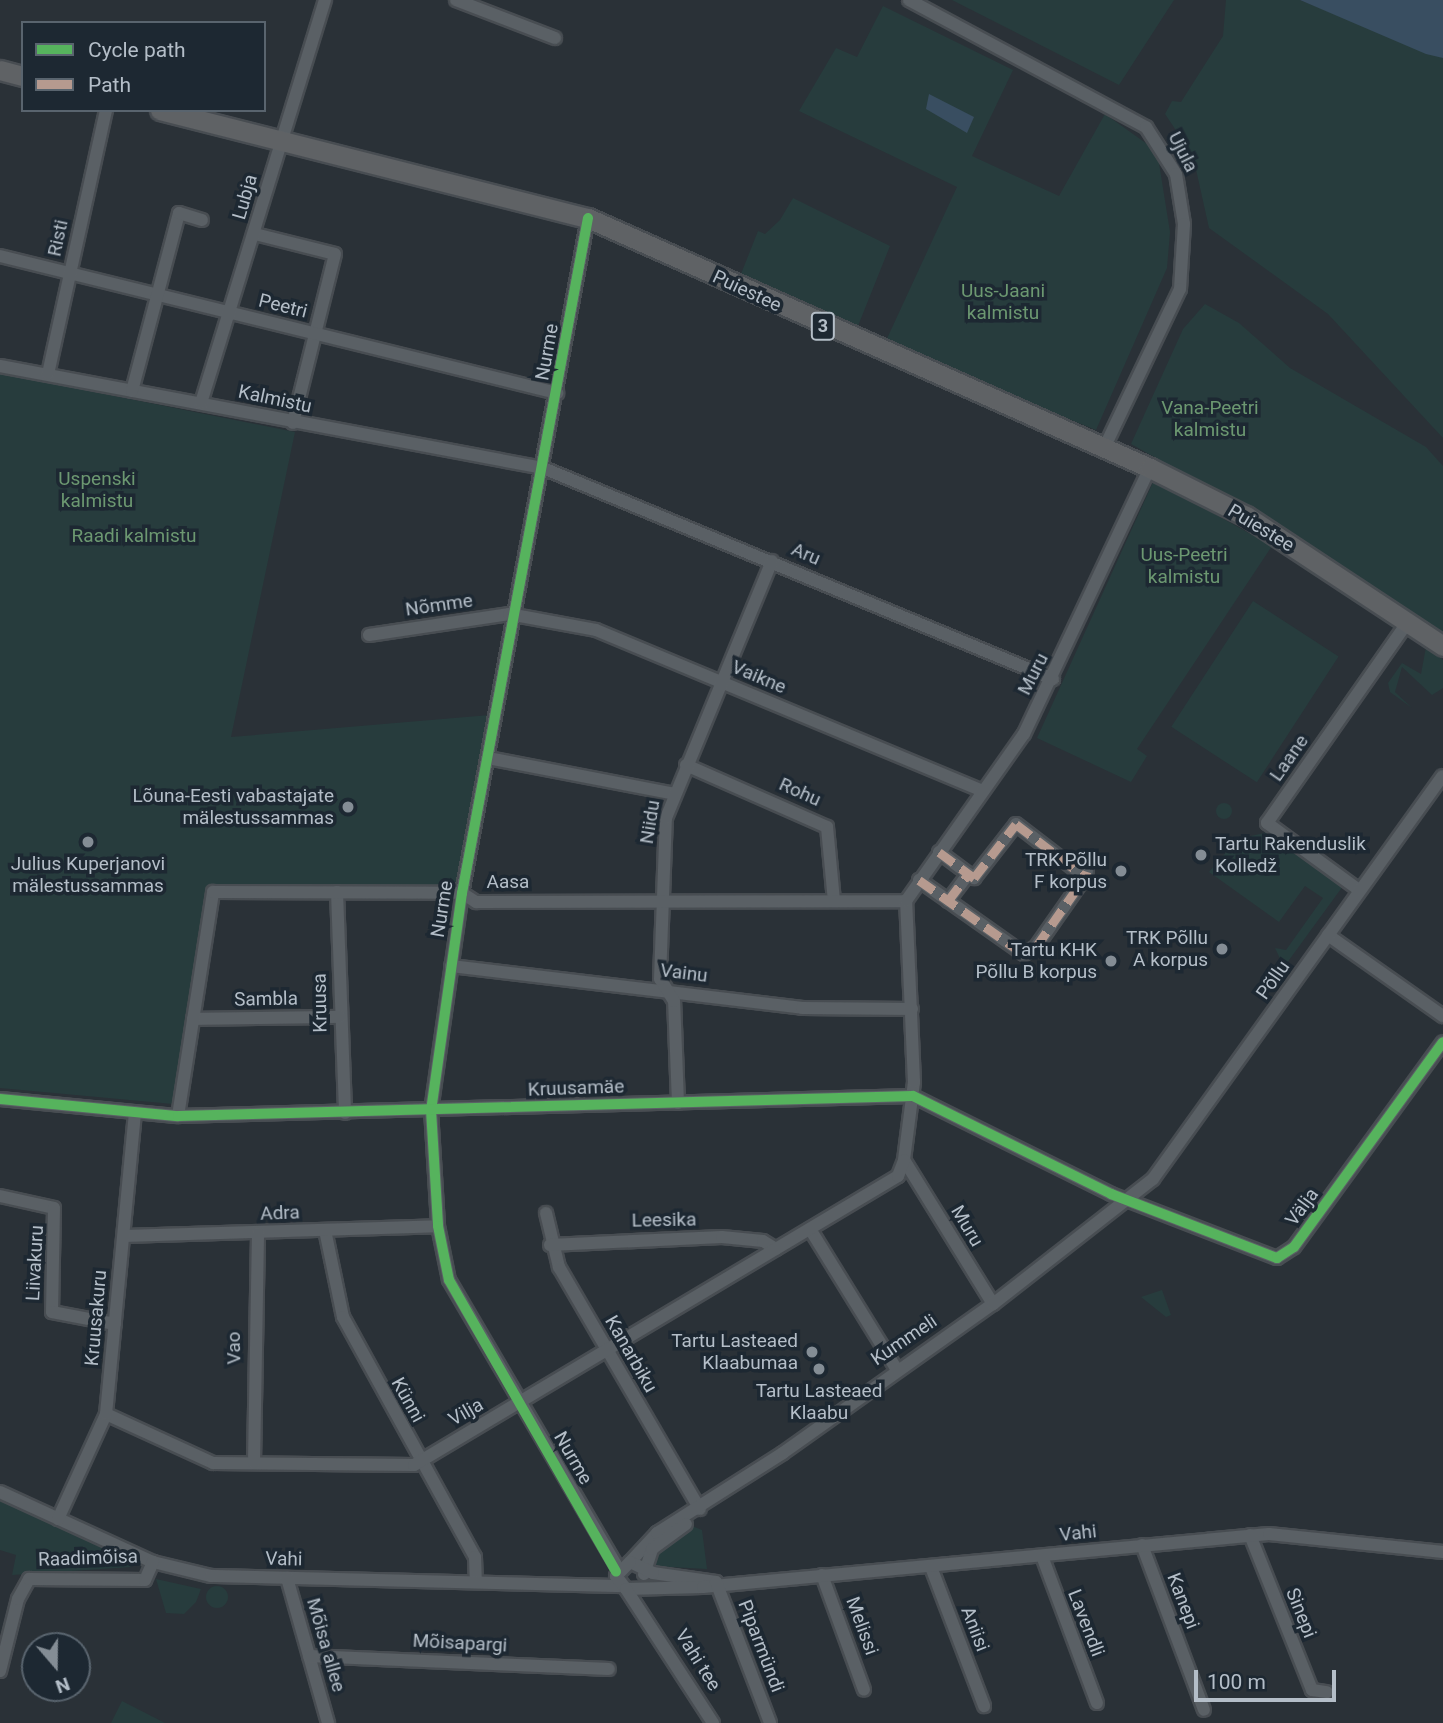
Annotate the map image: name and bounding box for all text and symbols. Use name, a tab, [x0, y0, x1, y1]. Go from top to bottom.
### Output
legend	[21, 21, 266, 112]
text: Cycle path	[88, 38, 186, 62]
text: Path	[88, 73, 131, 97]
street label: Ujula	[1163, 128, 1203, 176]
street label: Lubja	[228, 172, 262, 222]
street label: Risti	[43, 218, 73, 258]
street label: Puiestee	[709, 265, 785, 317]
park label: Uus-Jaani kalmistu	[961, 280, 1045, 324]
street label: Peetri	[256, 289, 310, 323]
road number: 3	[811, 312, 835, 340]
street label: Nurme	[531, 322, 563, 382]
street label: Kalmistu	[236, 380, 314, 418]
park label: Vana-Peetri kalmistu	[1161, 397, 1259, 441]
park label: Uspenski kalmistu	[58, 468, 136, 512]
street label: Puiestee	[1224, 499, 1298, 557]
park label: Raadi kalmistu	[72, 525, 196, 547]
street label: Aru	[788, 538, 824, 570]
park label: Uus-Peetri kalmistu	[1140, 544, 1228, 588]
street label: Nõmme	[404, 589, 474, 621]
street label: Muru	[1013, 649, 1053, 699]
street label: Vaikne	[728, 655, 790, 699]
street label: Laane	[1265, 730, 1313, 786]
street label: Rohu	[776, 773, 824, 811]
place label: Lõuna-Eesti vabastajate mälestussammas	[132, 785, 334, 829]
street label: Niidu	[635, 798, 665, 846]
marker: Lõuna-Eesti vabastajate mälestussammas	[340, 799, 356, 815]
place label: Tartu Rakenduslik Kolledž	[1215, 833, 1366, 877]
marker: Julius Kuperjanovi mälestussammas	[80, 834, 96, 850]
marker: Tartu Rakenduslik Kolledž	[1193, 847, 1209, 863]
place label: TRK Põllu F korpus	[1025, 849, 1107, 893]
place label: Julius Kuperjanovi mälestussammas	[11, 853, 165, 897]
marker: TRK Põllu F korpus	[1113, 863, 1129, 879]
street label: Aasa	[487, 871, 529, 893]
street label: Nurme	[426, 879, 458, 939]
place label: TRK Põllu A korpus	[1126, 927, 1208, 971]
place label: Tartu KHK Põllu B korpus	[975, 939, 1097, 983]
marker: TRK Põllu A korpus	[1214, 941, 1230, 957]
marker: Tartu KHK Põllu B korpus	[1103, 953, 1119, 969]
street label: Põllu	[1251, 956, 1295, 1004]
street label: Vainu	[659, 959, 709, 987]
street label: Kruusa	[308, 973, 332, 1033]
street label: Sambla	[234, 987, 298, 1011]
street label: Kruusamäe	[527, 1075, 625, 1101]
street label: Välja	[1281, 1184, 1323, 1230]
street label: Adra	[260, 1201, 300, 1225]
street label: Muru	[946, 1201, 988, 1251]
street label: Leesika	[631, 1208, 697, 1232]
street label: Liivakuru	[22, 1225, 48, 1301]
street label: Kruusakuru	[80, 1269, 112, 1367]
street label: Kummeli	[867, 1310, 941, 1370]
street label: Kanarbiku	[600, 1312, 662, 1396]
place label: Tartu Lasteaed Klaabumaa	[671, 1330, 798, 1374]
street label: Vao	[222, 1331, 246, 1365]
marker: Tartu Lasteaed Klaabumaa	[804, 1344, 820, 1360]
marker: Tartu Lasteaed Klaabu	[811, 1361, 827, 1377]
street label: Künni	[386, 1374, 430, 1426]
place label: Tartu Lasteaed Klaabu	[756, 1380, 882, 1424]
street label: Vilja	[445, 1393, 487, 1431]
street label: Nurme	[549, 1428, 597, 1488]
street label: Vahi	[1058, 1520, 1098, 1546]
street label: Raadimõisa	[38, 1545, 138, 1571]
street label: Vahi	[265, 1547, 303, 1571]
street label: Kanepi	[1162, 1570, 1204, 1632]
street label: Sinepi	[1281, 1585, 1321, 1641]
street label: Lavendli	[1063, 1586, 1109, 1660]
street label: Melissi	[841, 1594, 883, 1658]
street label: Mõisa allee	[302, 1595, 350, 1695]
street label: Piparmündi	[733, 1597, 789, 1695]
street label: Aniisi	[956, 1603, 994, 1655]
street label: Vahi tee	[670, 1625, 726, 1695]
street label: Mõisapargi	[412, 1629, 508, 1657]
north arrow	[21, 1632, 91, 1702]
scale bar	[1198, 1656, 1340, 1700]
text: 100 m	[1207, 1670, 1266, 1694]
text: N	[52, 1672, 73, 1698]

